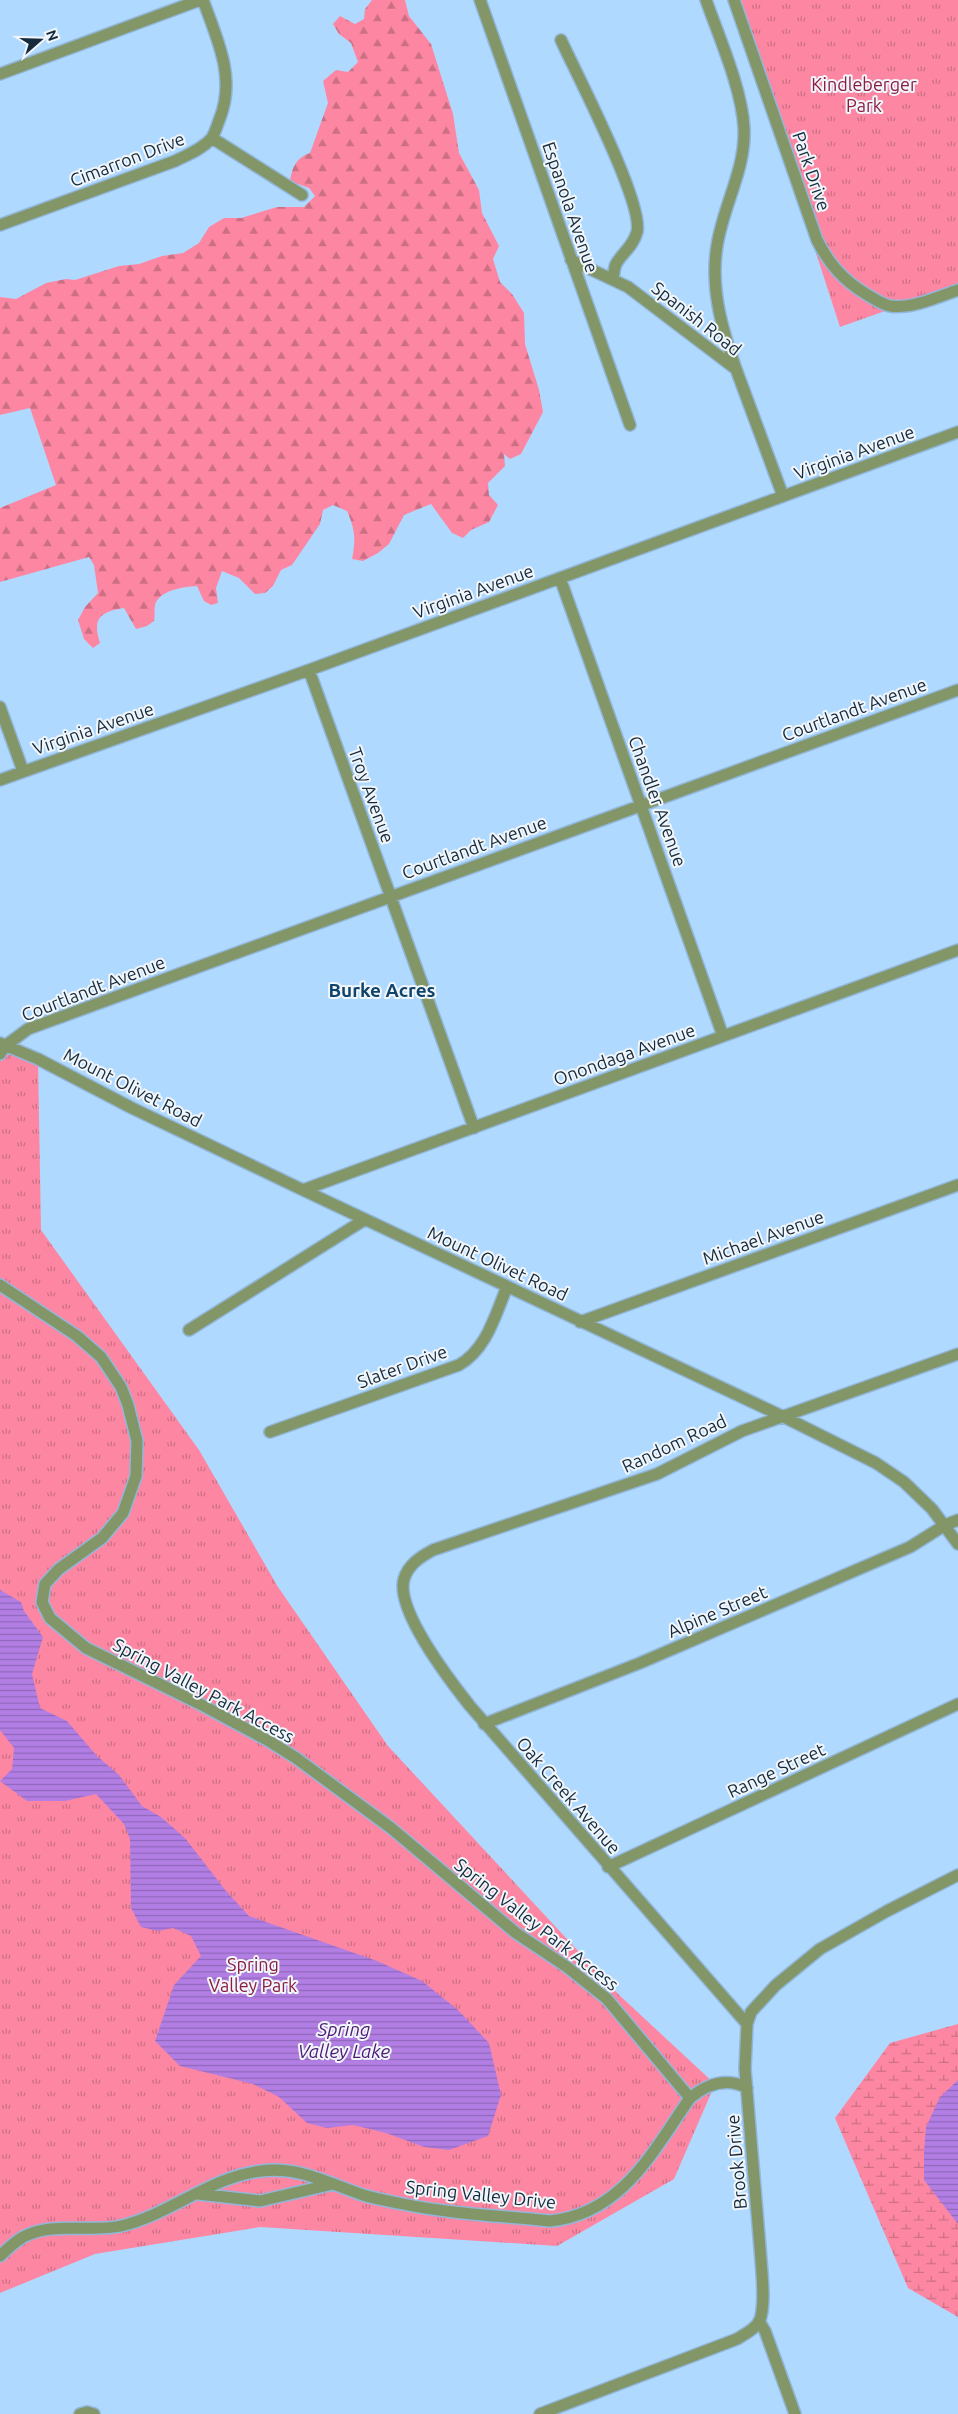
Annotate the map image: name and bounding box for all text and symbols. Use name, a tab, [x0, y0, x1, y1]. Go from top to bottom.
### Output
north arrow	[15, 15, 65, 65]
text: N	[43, 28, 62, 43]
park label: Kindleberger Park	[811, 74, 917, 115]
street label: Cimarron Drive	[67, 128, 187, 190]
street label: Park Drive	[789, 129, 835, 213]
street label: Espanola Avenue	[539, 139, 603, 275]
street label: Spanish Road	[648, 277, 746, 359]
street label: Virginia Avenue	[791, 421, 917, 483]
street label: Virginia Avenue	[410, 560, 536, 622]
street label: Courtlandt Avenue	[779, 674, 929, 744]
street label: Virginia Avenue	[30, 698, 156, 758]
street label: Chandler Avenue	[625, 733, 691, 869]
street label: Troy Avenue	[345, 745, 399, 845]
street label: Courtlandt Avenue	[399, 812, 549, 882]
street label: Courtlandt Avenue	[18, 951, 168, 1025]
district label: Burke Acres	[328, 979, 436, 1001]
street label: Onondaga Avenue	[550, 1019, 698, 1089]
street label: Mount Olivet Road	[61, 1044, 205, 1130]
street label: Michael Avenue	[700, 1206, 826, 1268]
street label: Mount Olivet Road	[425, 1222, 571, 1304]
street label: Slater Drive	[354, 1341, 450, 1391]
street label: Random Road	[619, 1410, 729, 1476]
street label: Alpine Street	[664, 1581, 770, 1641]
street label: Spring Valley Park Access	[110, 1634, 298, 1746]
street label: Oak Creek Avenue	[513, 1733, 625, 1857]
street label: Range Street	[724, 1739, 828, 1801]
street label: Spring Valley Park Access	[451, 1854, 623, 1994]
park label: Spring Valley Park	[209, 1954, 297, 1995]
water label: Spring Valley Lake	[298, 2018, 391, 2062]
street label: Brook Drive	[722, 2114, 750, 2210]
street label: Spring Valley Drive	[405, 2176, 557, 2212]

